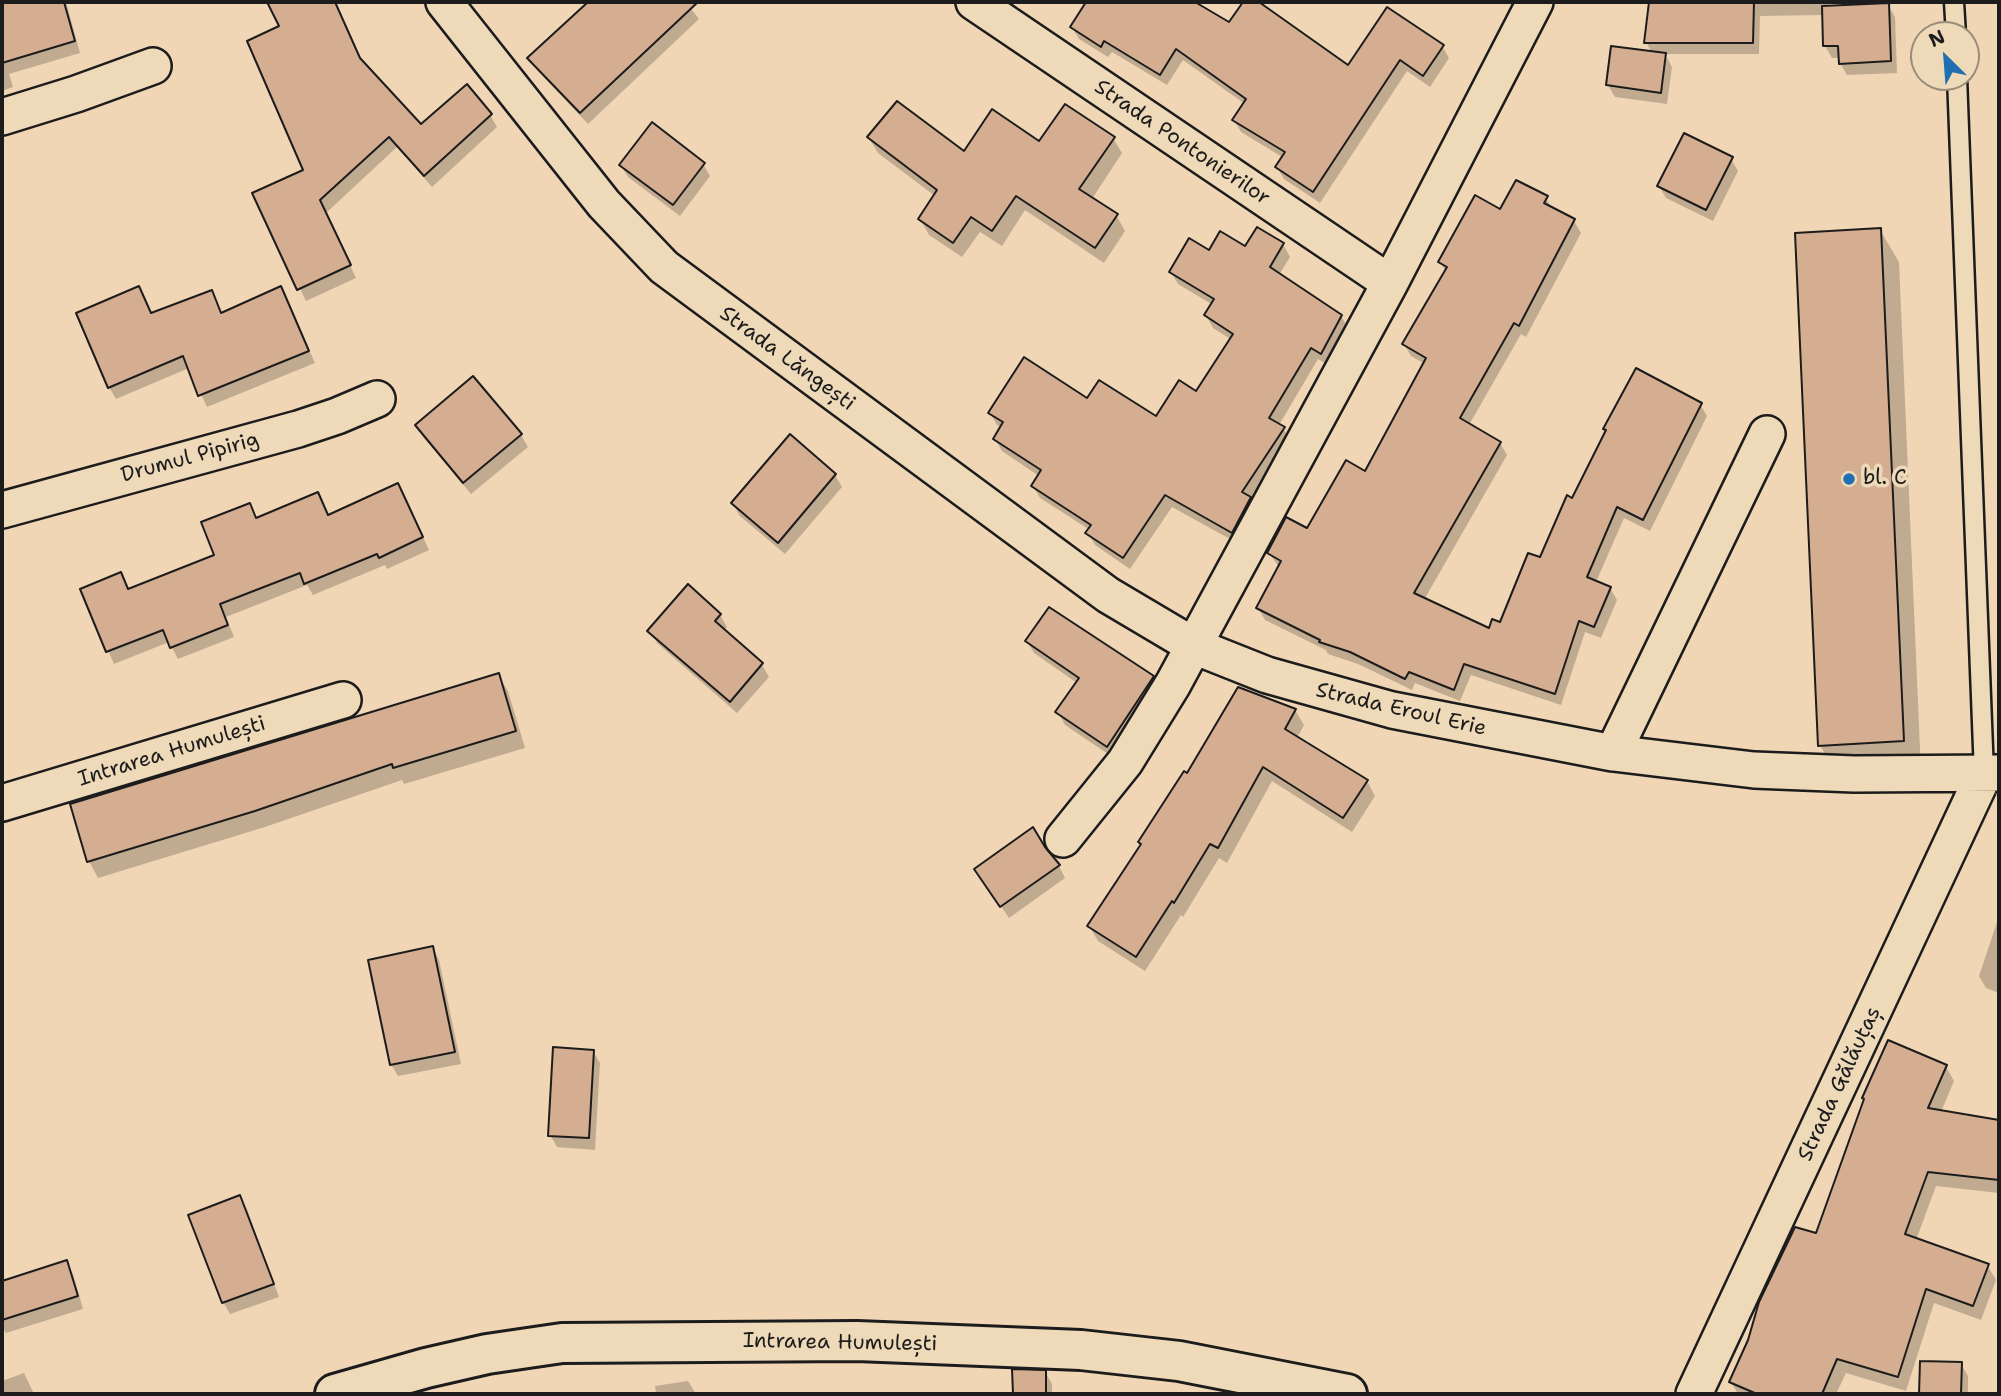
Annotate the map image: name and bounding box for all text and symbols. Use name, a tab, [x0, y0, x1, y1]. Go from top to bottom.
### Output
north arrow	[1910, 21, 1980, 91]
text: N	[1925, 24, 1949, 53]
street label: Strada Pontonierilor	[1089, 75, 1275, 211]
street label: Strada Lăngești	[714, 301, 860, 417]
street label: Drumul Pipirig	[118, 427, 262, 489]
place label: bl. C	[1863, 466, 1907, 492]
marker: bl. C	[1841, 471, 1857, 487]
street label: Strada Eroul Erie	[1313, 678, 1489, 742]
street label: Intrarea Humulești	[75, 712, 269, 792]
street label: Strada Gălăuțaș	[1793, 1003, 1887, 1165]
street label: Intrarea Humulești	[743, 1329, 937, 1357]

